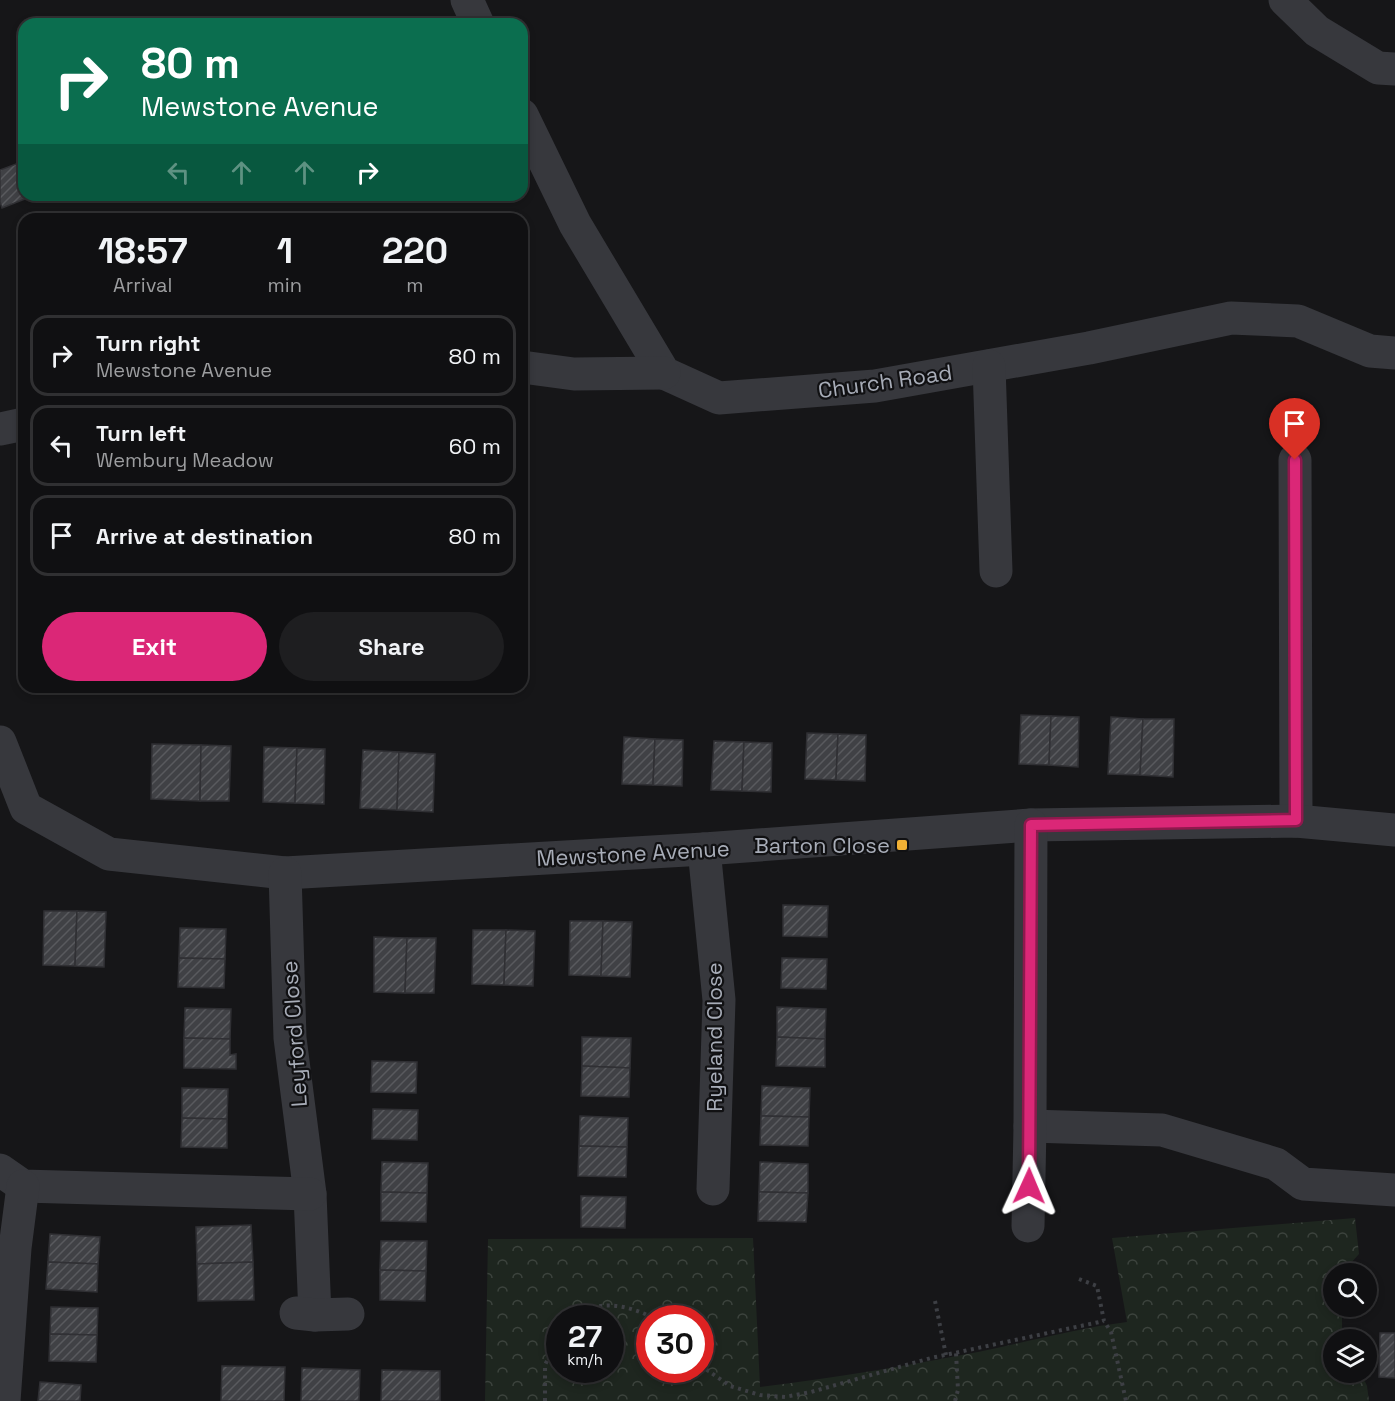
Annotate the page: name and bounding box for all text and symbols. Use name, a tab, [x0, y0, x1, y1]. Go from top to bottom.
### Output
text: 80 m	[141, 37, 240, 90]
icon: right	[42, 42, 120, 120]
text: Mewstone Avenue	[141, 89, 379, 124]
icon: left	[162, 156, 195, 189]
icon: ahead	[225, 156, 258, 189]
icon: ahead	[288, 156, 321, 189]
icon: right	[351, 156, 384, 189]
text: 18:57	[98, 228, 188, 274]
text: 1	[277, 228, 293, 274]
text: 220	[382, 228, 448, 274]
text: Arrival	[113, 272, 173, 298]
text: min	[268, 272, 302, 298]
text: m	[406, 272, 424, 298]
text: Turn right	[96, 329, 201, 357]
icon: right	[45, 339, 78, 372]
text: 80 m	[449, 342, 501, 370]
text: Mewstone Avenue	[96, 357, 272, 383]
street label: Church Road	[816, 358, 954, 404]
pin	[1269, 398, 1320, 460]
icon: arrive	[1278, 407, 1311, 440]
text: Turn left	[96, 419, 186, 447]
icon: left	[45, 429, 78, 462]
text: 60 m	[449, 432, 501, 460]
text: Wembury Meadow	[96, 447, 274, 473]
icon: arrive	[45, 519, 78, 552]
text: Arrive at destination	[96, 522, 313, 550]
text: 80 m	[449, 522, 501, 550]
button: Exit	[42, 612, 267, 681]
button: Share	[279, 612, 504, 681]
place label: Barton Close	[754, 831, 890, 859]
street label: Mewstone Avenue	[536, 834, 730, 872]
marker: Barton Close	[895, 838, 909, 852]
street label: Leyford Close	[275, 960, 313, 1108]
street label: Ryeland Close	[700, 962, 728, 1112]
position arrow	[997, 1154, 1061, 1218]
map controls	[1323, 1263, 1377, 1383]
button: search	[1323, 1263, 1377, 1317]
speed limit sign: 30	[636, 1305, 714, 1383]
text: 27	[568, 1317, 602, 1356]
button: layers	[1323, 1329, 1377, 1383]
text: km/h	[567, 1350, 603, 1369]

